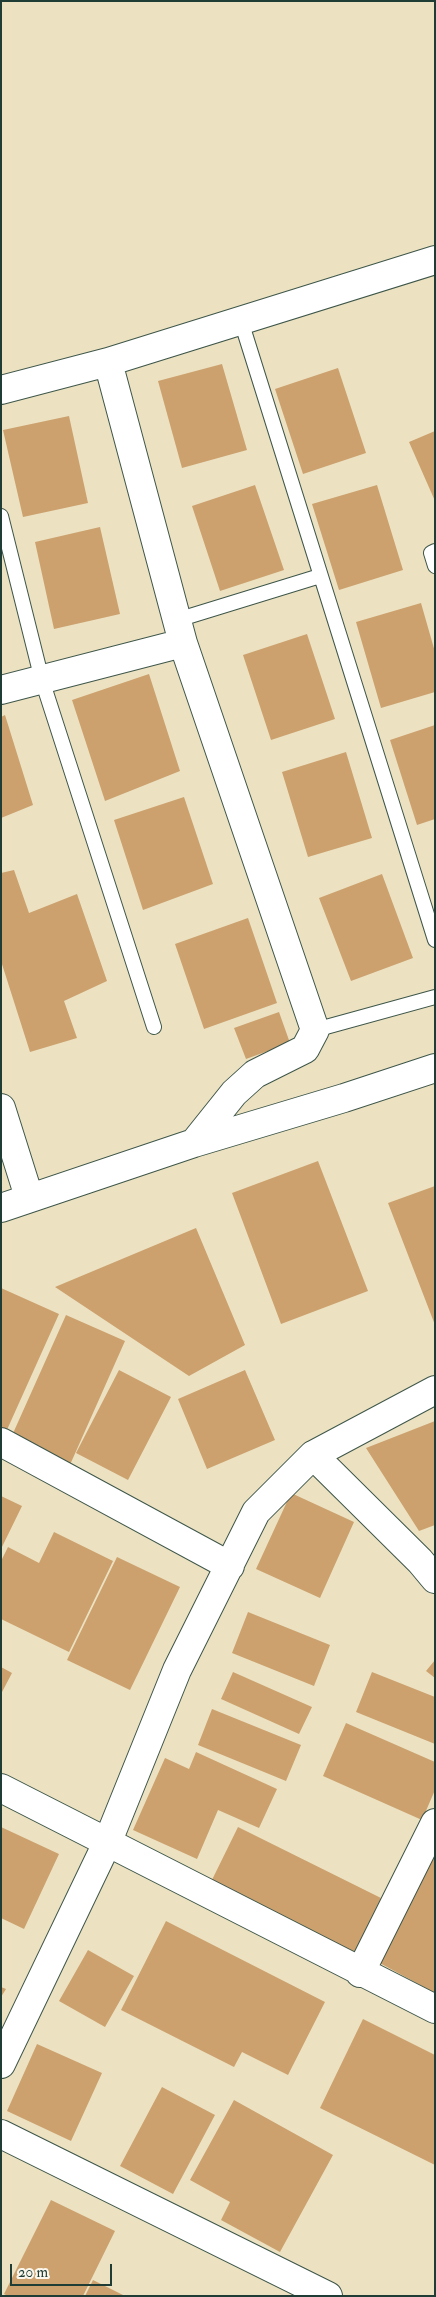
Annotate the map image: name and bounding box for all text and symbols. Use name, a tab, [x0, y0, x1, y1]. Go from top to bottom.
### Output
scale bar	[12, 2254, 115, 2286]
text: 20 m	[18, 2263, 48, 2282]

